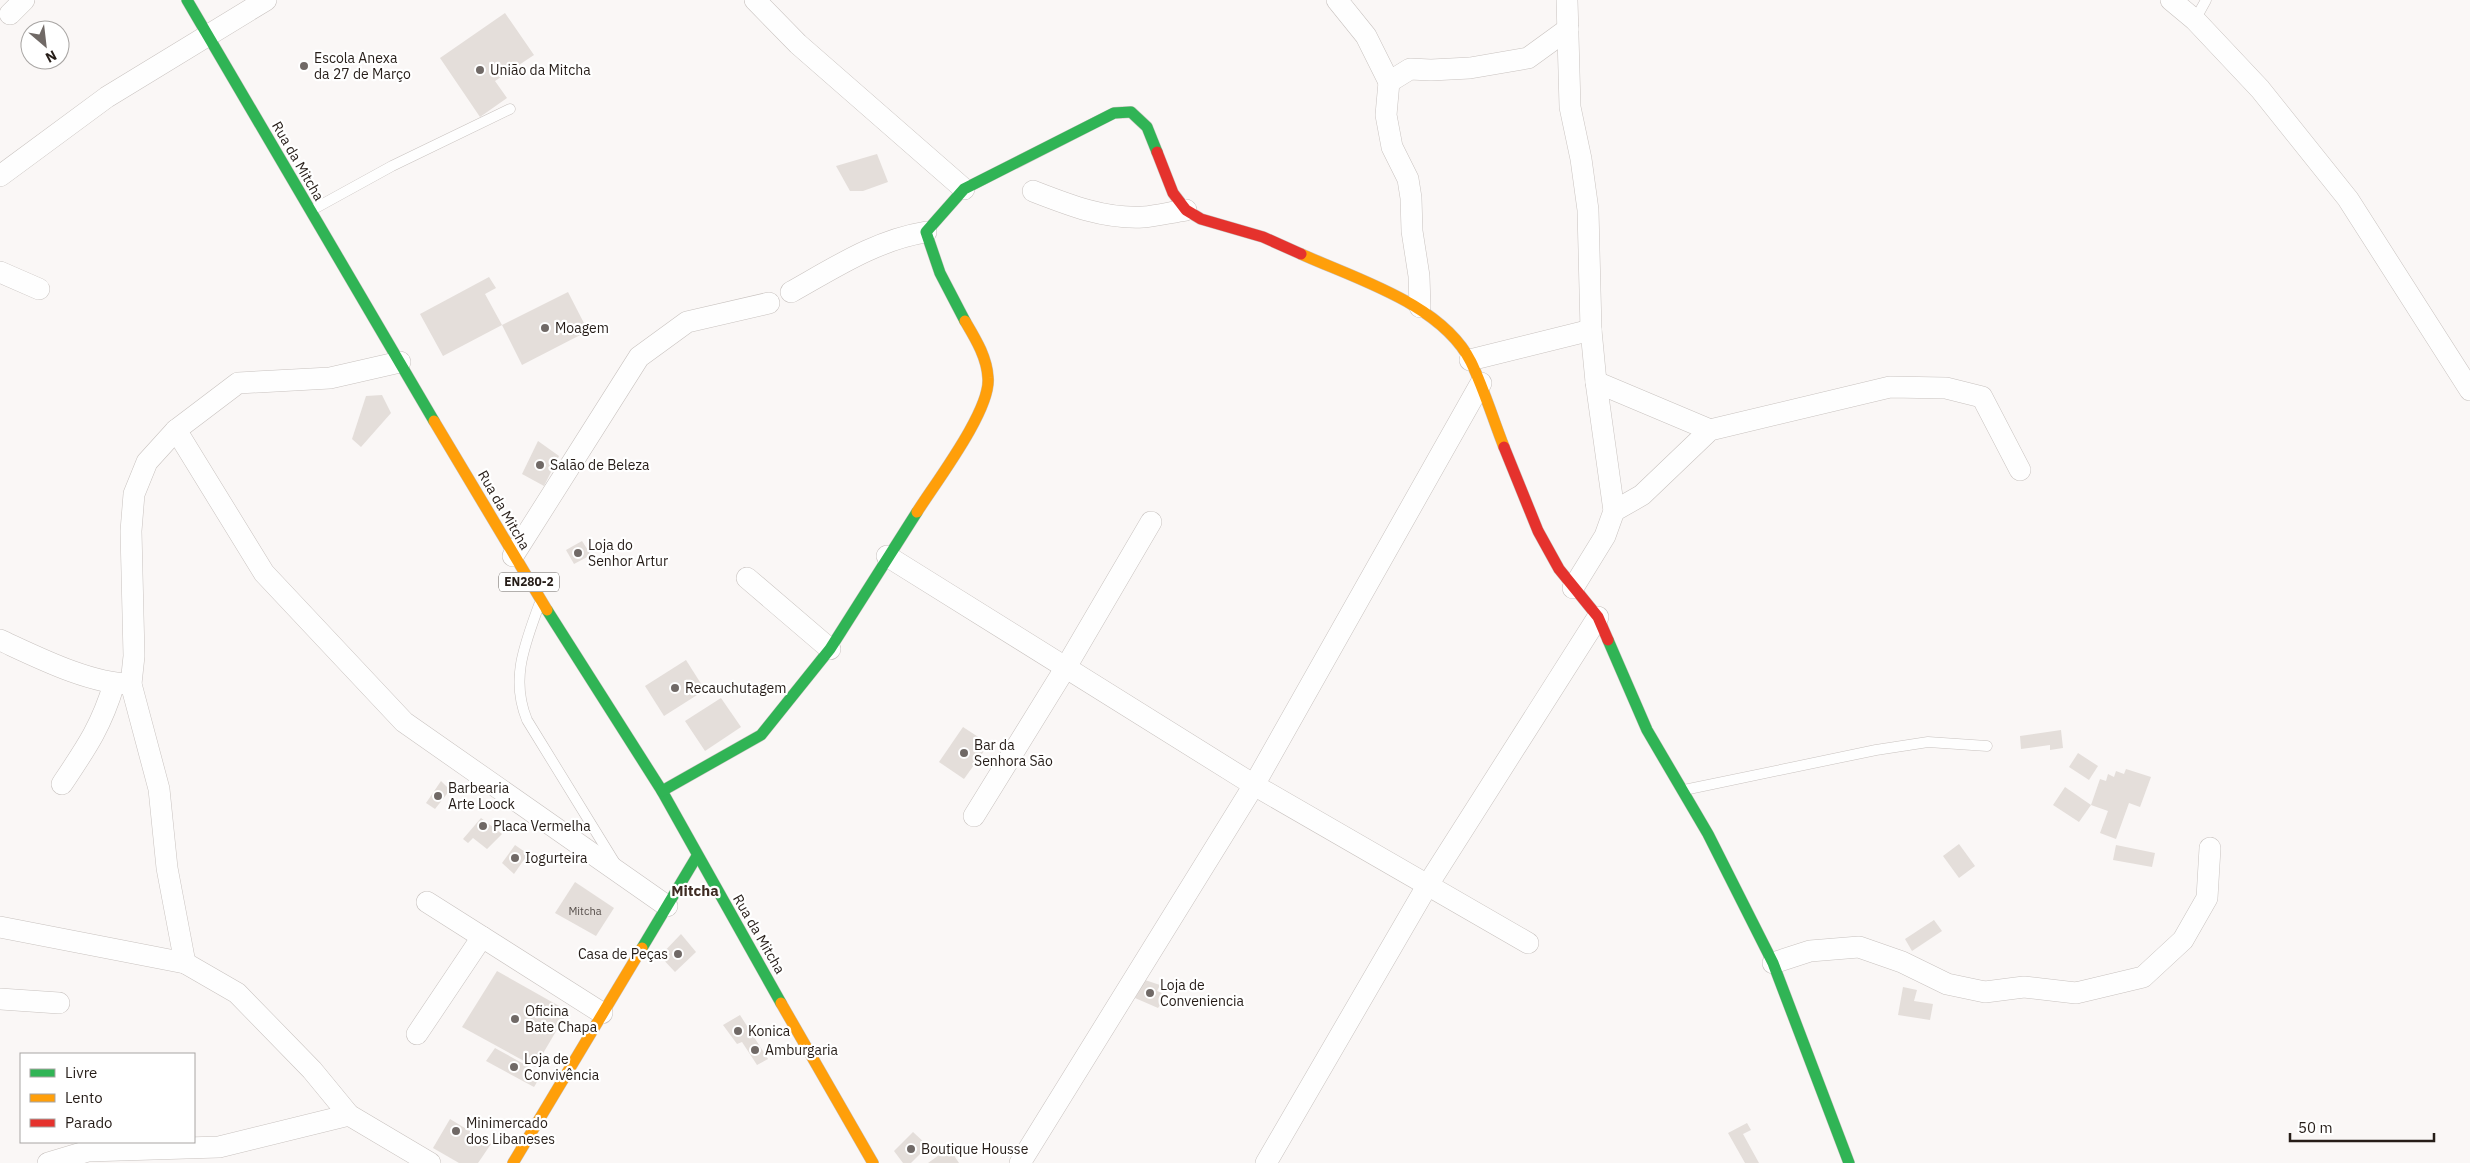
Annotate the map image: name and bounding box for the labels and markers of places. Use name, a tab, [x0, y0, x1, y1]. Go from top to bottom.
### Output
place label: Escola Anexa da 27 de Março	[314, 49, 411, 83]
marker: Escola Anexa da 27 de Março	[298, 60, 310, 72]
place label: União da Mitcha	[490, 61, 591, 79]
marker: União da Mitcha	[474, 64, 486, 76]
place label: Moagem	[555, 319, 609, 337]
marker: Moagem	[539, 322, 551, 334]
place label: Salão de Beleza	[550, 456, 650, 474]
marker: Salão de Beleza	[534, 459, 546, 471]
place label: Loja do Senhor Artur	[588, 536, 668, 570]
marker: Loja do Senhor Artur	[572, 547, 584, 559]
place label: Recauchutagem	[685, 679, 786, 697]
marker: Recauchutagem	[669, 682, 681, 694]
place label: Bar da Senhora São	[974, 736, 1053, 770]
marker: Bar da Senhora São	[958, 747, 970, 759]
place label: Barbearia Arte Loock	[448, 779, 516, 813]
marker: Barbearia Arte Loock	[432, 790, 444, 802]
place label: Placa Vermelha	[493, 817, 591, 835]
marker: Placa Vermelha	[477, 820, 489, 832]
place label: Iogurteira	[525, 849, 588, 867]
marker: Iogurteira	[509, 852, 521, 864]
place label: Casa de Peças	[578, 945, 668, 963]
marker: Casa de Peças	[672, 948, 684, 960]
place label: Loja de Conveniencia	[1160, 976, 1244, 1010]
marker: Loja de Conveniencia	[1144, 987, 1156, 999]
place label: Oficina Bate Chapa	[525, 1002, 598, 1036]
marker: Oficina Bate Chapa	[509, 1013, 521, 1025]
place label: Konica	[748, 1022, 791, 1040]
marker: Konica	[732, 1025, 744, 1037]
place label: Amburgaria	[765, 1041, 839, 1059]
marker: Amburgaria	[749, 1044, 761, 1056]
place label: Loja de Convivência	[524, 1050, 600, 1084]
marker: Loja de Convivência	[508, 1061, 520, 1073]
place label: Minimercado dos Libaneses	[466, 1114, 555, 1148]
marker: Minimercado dos Libaneses	[450, 1125, 462, 1137]
place label: Boutique Housse	[921, 1140, 1029, 1158]
marker: Boutique Housse	[905, 1143, 917, 1155]

